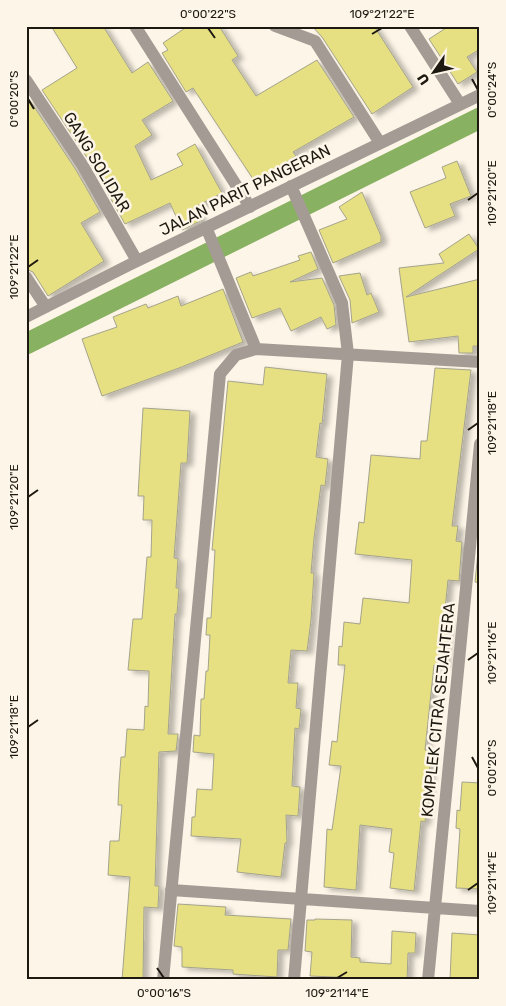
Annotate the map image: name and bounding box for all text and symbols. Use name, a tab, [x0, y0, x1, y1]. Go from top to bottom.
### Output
text: 0°00'22"S	[180, 7, 236, 21]
text: 109°21'22"E	[349, 7, 415, 21]
north arrow	[408, 48, 458, 98]
text: 0°00'24"S	[485, 62, 499, 118]
text: U	[414, 70, 434, 88]
text: 0°00'20"S	[7, 71, 21, 127]
street label: GANG SOLIDAR	[60, 108, 134, 216]
street label: JALAN PARIT PANGERAN	[156, 140, 334, 240]
text: 109°21'20"E	[485, 160, 499, 226]
text: 109°21'22"E	[7, 234, 21, 300]
text: 109°21'18"E	[485, 391, 499, 455]
text: 109°21'20"E	[7, 464, 21, 530]
street label: KOMPLEK CITRA SEJAHTERA	[417, 601, 459, 818]
text: 109°21'16"E	[485, 621, 499, 685]
text: 109°21'18"E	[7, 695, 21, 759]
text: 0°00'20"S	[485, 740, 499, 796]
text: 109°21'14"E	[485, 851, 499, 915]
text: 0°00'16"S	[137, 986, 191, 1000]
text: 109°21'14"E	[305, 986, 369, 1000]

